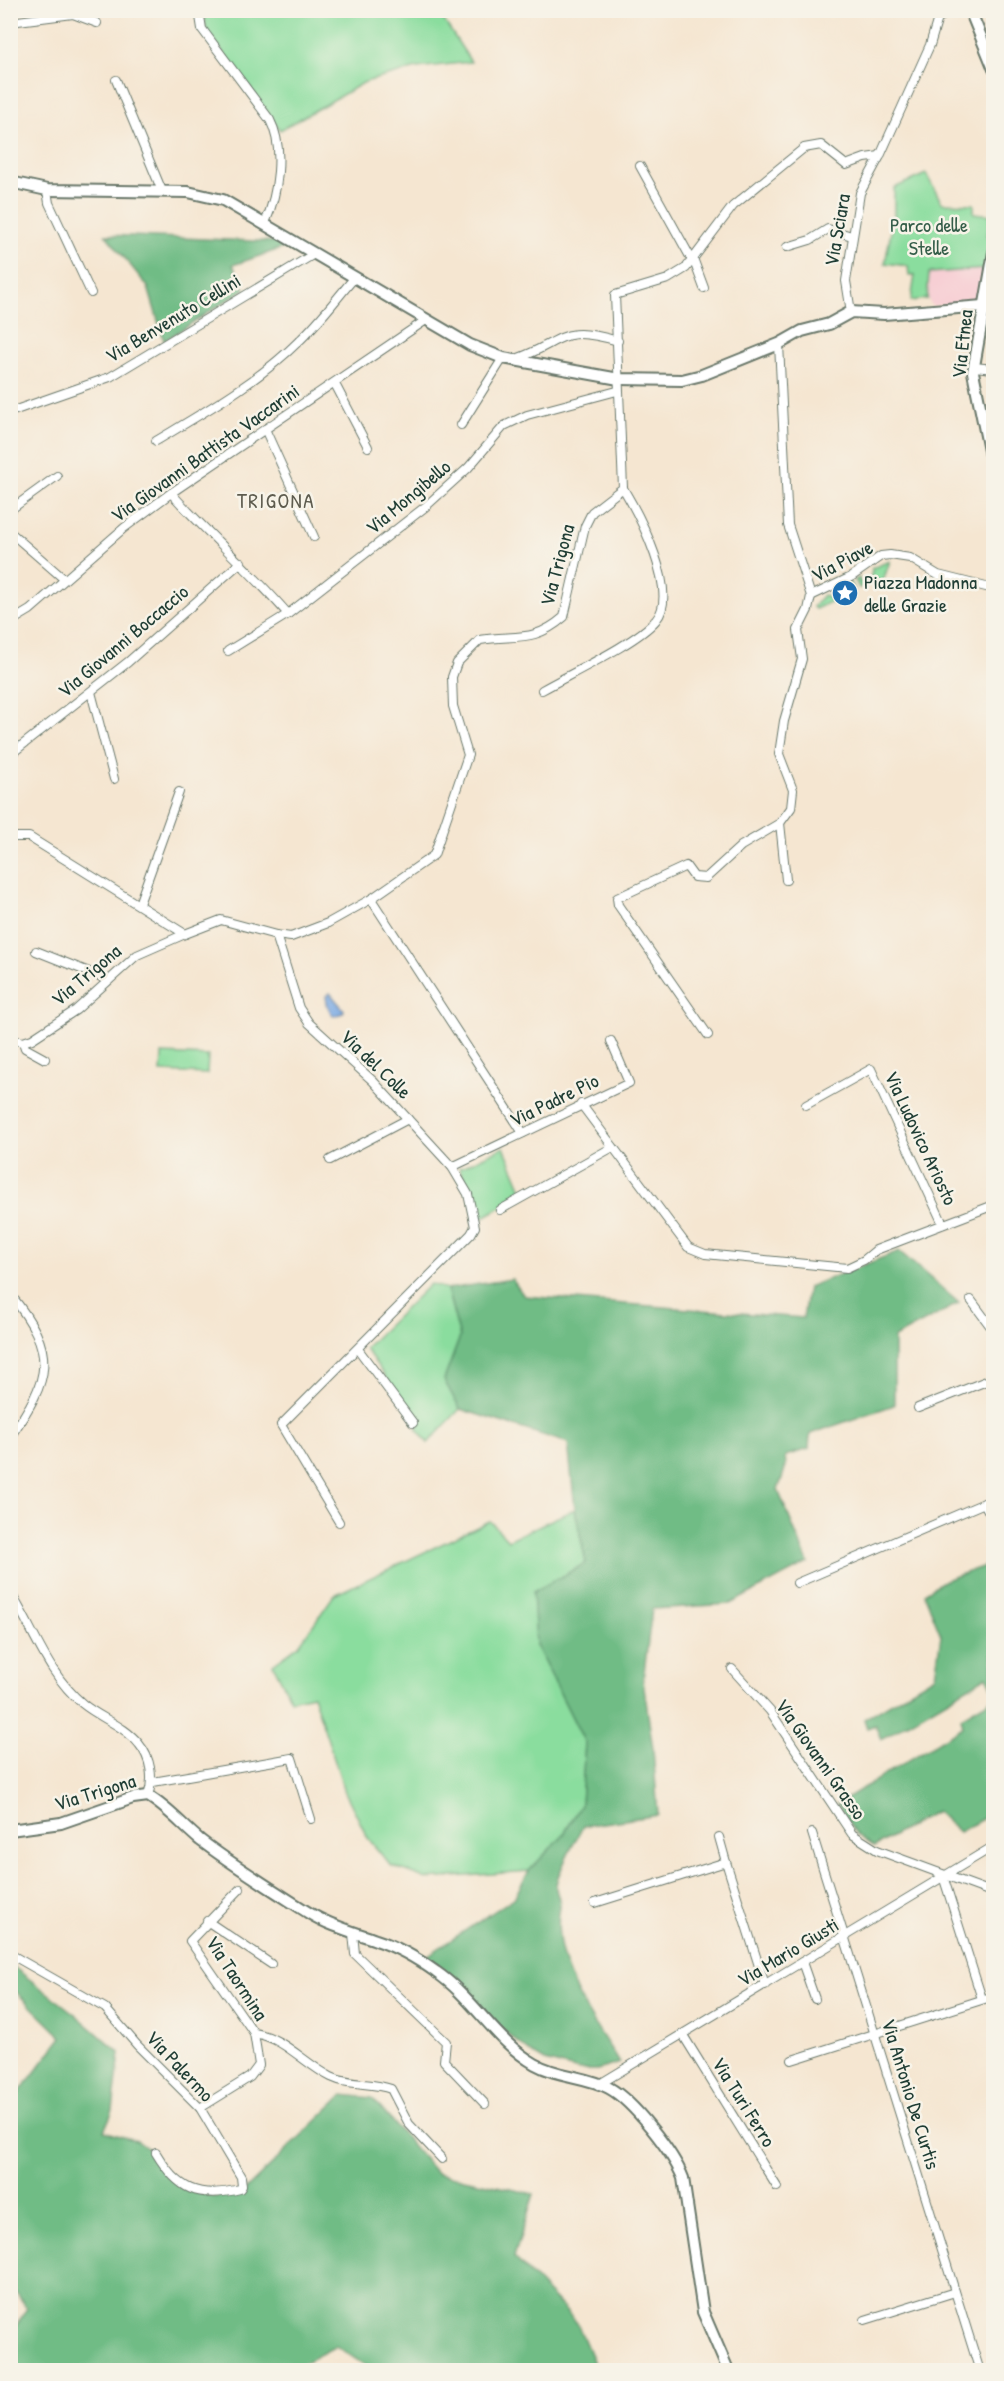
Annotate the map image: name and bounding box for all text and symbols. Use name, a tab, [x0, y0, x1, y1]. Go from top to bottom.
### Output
street label: Via Sciara	[817, 191, 856, 268]
park label: Parco delle Stelle	[890, 211, 968, 261]
street label: Via Benvenuto Cellini	[100, 266, 245, 369]
street label: Via Etnea	[944, 308, 979, 380]
street label: Via Giovanni Battista Vaccarini	[105, 377, 304, 528]
street label: Via Mongibello	[359, 453, 456, 540]
district label: TRIGONA	[237, 486, 315, 515]
street label: Via Trigona	[533, 521, 580, 609]
street label: Via Piave	[806, 533, 877, 588]
place label: Piazza Madonna delle Grazie	[864, 568, 977, 618]
street label: Via Giovanni Boccaccio	[52, 578, 194, 703]
place icon: Piazza Madonna delle Grazie	[830, 578, 860, 608]
street label: Via Trigona	[45, 937, 126, 1012]
street label: Via del Colle	[335, 1023, 418, 1104]
street label: Via Padre Pio	[505, 1066, 603, 1133]
street label: Via Ludovico Ariosto	[879, 1066, 964, 1209]
street label: Via Giovanni Grasso	[770, 1693, 873, 1825]
street label: Via Trigona	[51, 1766, 139, 1817]
street label: Via Mario Giusti	[732, 1911, 844, 1992]
street label: Via Taormina	[200, 1930, 275, 2025]
street label: Via Antonio De Curtis	[876, 2015, 947, 2173]
street label: Via Palermo	[140, 2024, 220, 2107]
street label: Via Turi Ferro	[706, 2052, 783, 2152]

